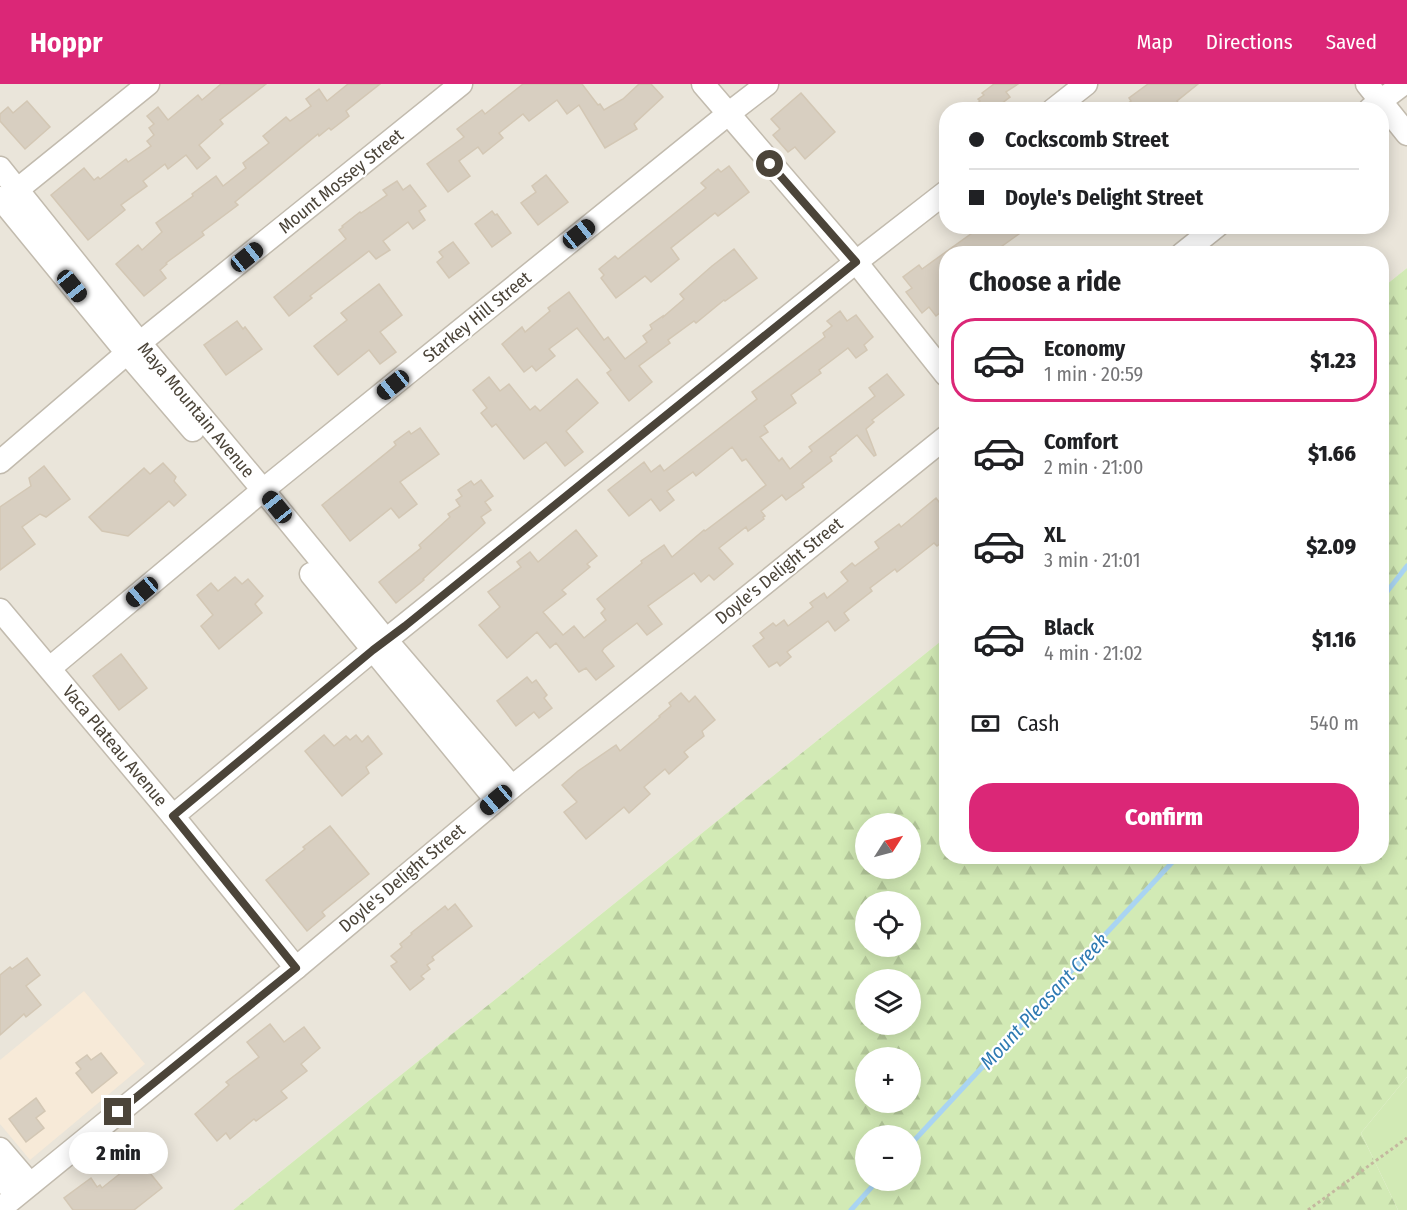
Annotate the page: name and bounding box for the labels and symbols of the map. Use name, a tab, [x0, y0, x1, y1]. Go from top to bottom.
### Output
street label: Mount Mossey Street	[274, 124, 408, 238]
route start	[756, 150, 783, 177]
car	[559, 216, 599, 252]
car	[227, 239, 267, 275]
car	[54, 266, 90, 306]
street label: Starkey Hill Street	[419, 267, 536, 367]
street label: Maya Mountain Avenue	[133, 338, 259, 482]
car	[373, 367, 413, 403]
car	[259, 487, 295, 527]
street label: Doyle's Delight Street	[711, 513, 847, 629]
car	[122, 574, 162, 610]
street label: Vaca Plateau Avenue	[58, 681, 172, 811]
car	[476, 782, 516, 818]
north arrow	[855, 813, 921, 879]
street label: Doyle's Delight Street	[335, 819, 470, 937]
water label: Mount Pleasant Creek	[975, 928, 1113, 1074]
route end	[104, 1098, 131, 1125]
callout: 2 min	[68, 1133, 168, 1175]

